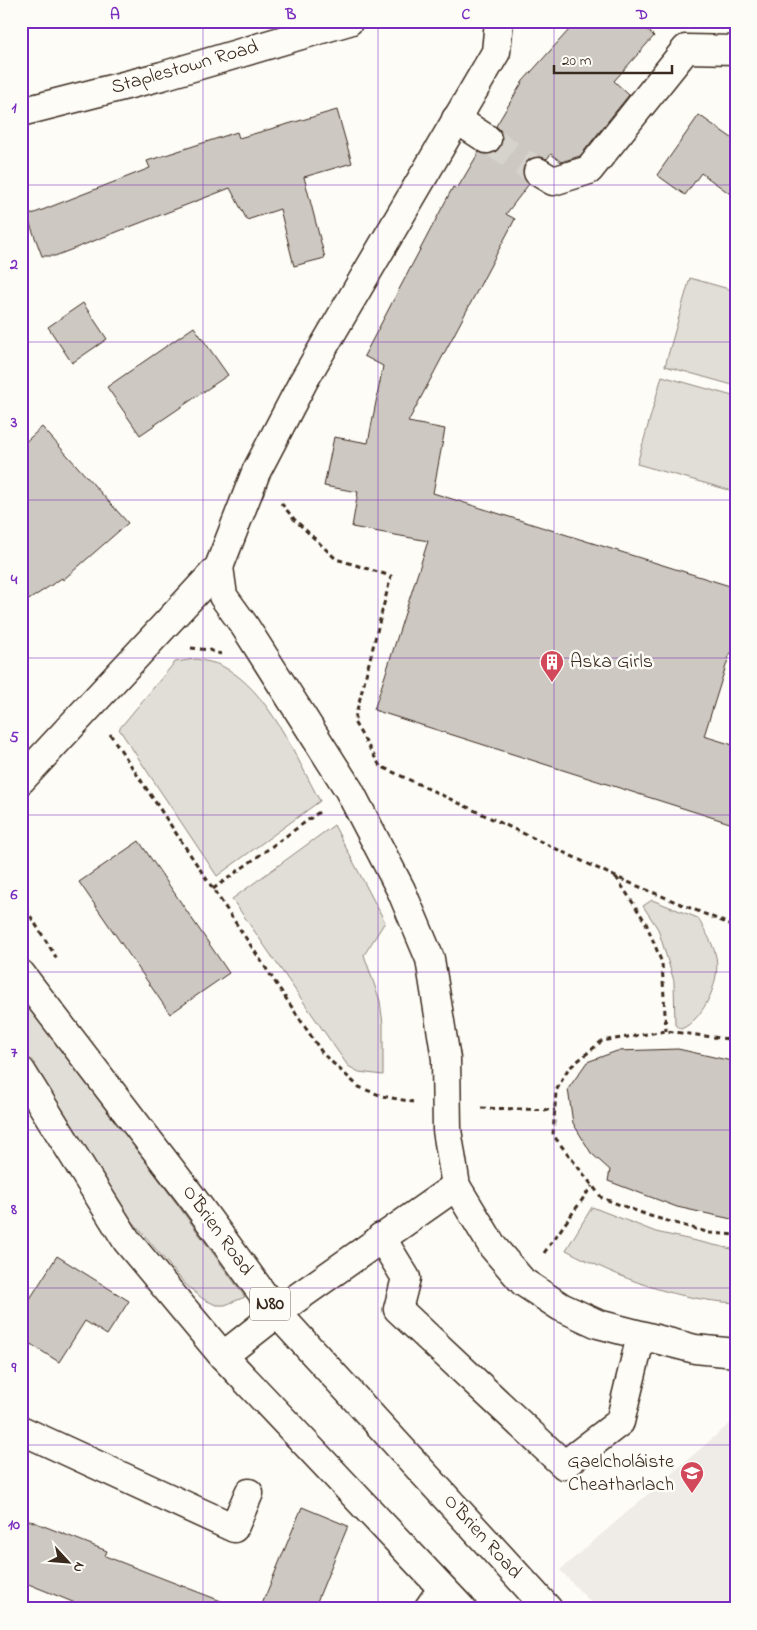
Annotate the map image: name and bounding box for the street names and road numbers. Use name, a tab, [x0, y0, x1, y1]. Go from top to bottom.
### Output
street label: Staplestown Road	[108, 33, 262, 103]
street label: O'Brien Road	[174, 1180, 260, 1282]
road number: N80	[250, 1288, 290, 1320]
street label: O'Brien Road	[436, 1488, 528, 1586]

